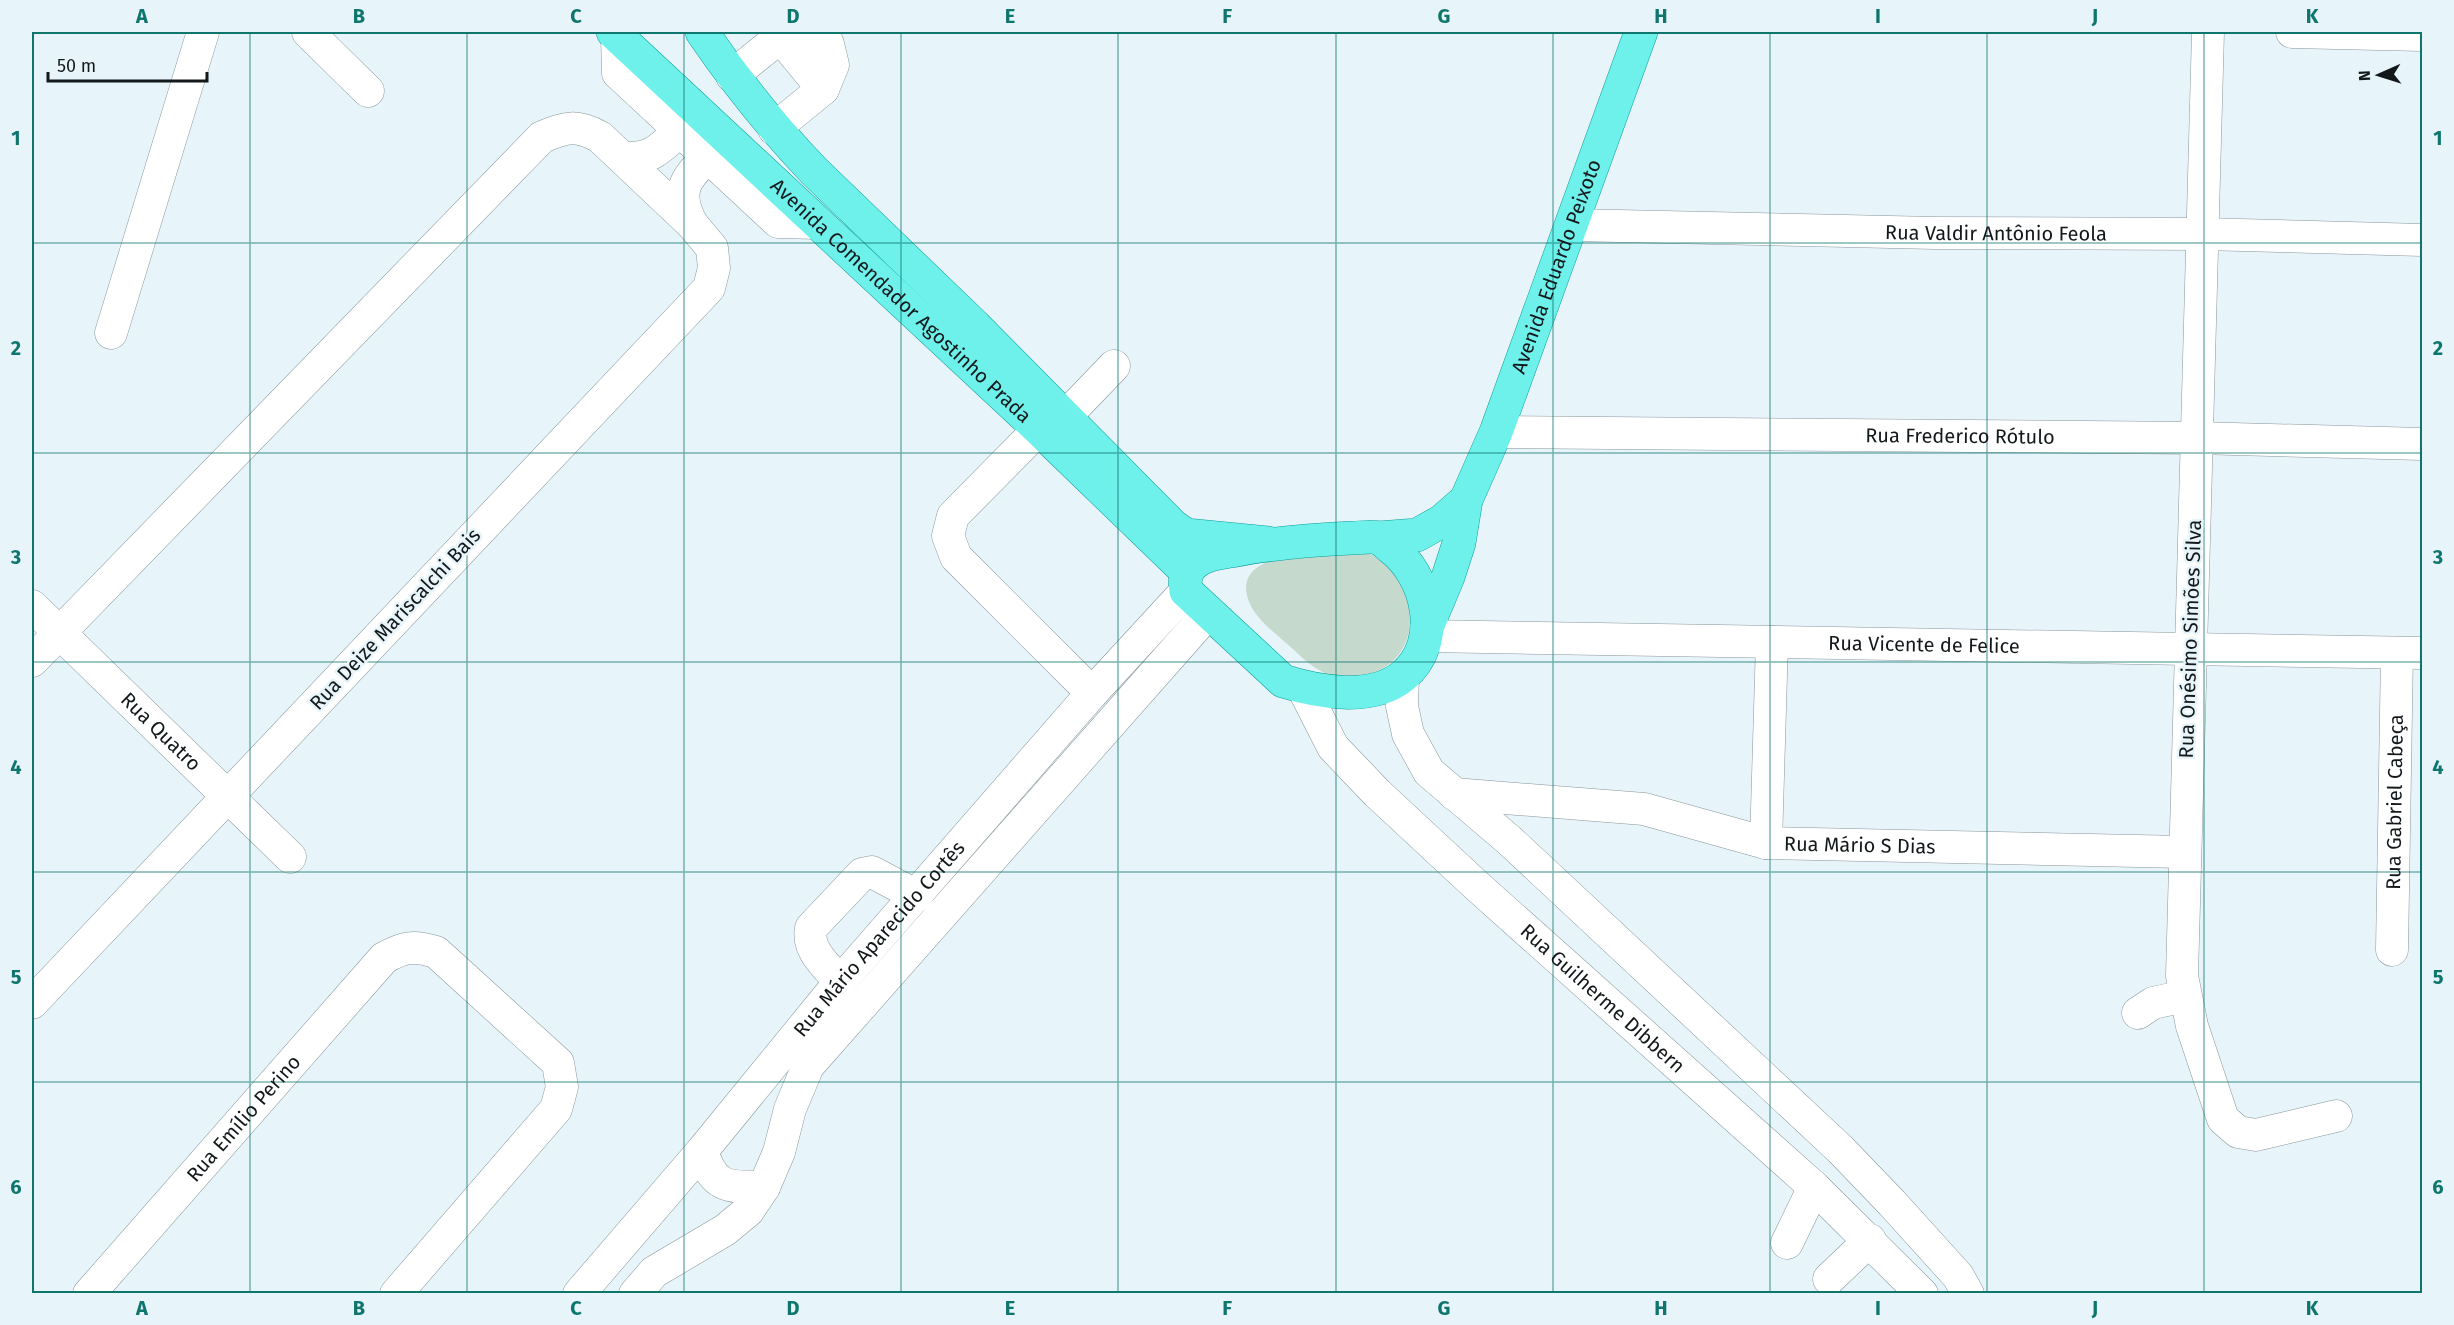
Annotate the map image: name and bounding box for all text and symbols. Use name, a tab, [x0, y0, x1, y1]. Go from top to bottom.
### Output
text: A	[135, 4, 149, 28]
text: B	[353, 4, 365, 28]
text: C	[570, 4, 582, 28]
text: D	[786, 4, 800, 28]
text: E	[1005, 4, 1015, 28]
text: F	[1222, 4, 1232, 28]
text: G	[1438, 4, 1450, 28]
text: H	[1654, 4, 1668, 28]
text: I	[1875, 4, 1881, 28]
text: J	[2091, 4, 2098, 28]
text: K	[2306, 4, 2319, 28]
scale bar	[48, 45, 207, 83]
north arrow	[2349, 45, 2409, 105]
text: 50 m	[57, 55, 96, 77]
text: N	[2355, 70, 2374, 82]
text: 1	[11, 126, 21, 150]
text: 1	[2433, 126, 2443, 150]
street label: Avenida Eduardo Peixoto	[1506, 156, 1606, 377]
street label: Avenida Comendador Agostinho Prada	[766, 173, 1037, 428]
street label: Rua Valdir Antônio Feola	[1885, 220, 2107, 246]
text: 2	[11, 336, 21, 360]
text: 2	[2433, 336, 2443, 360]
street label: Rua Frederico Rótulo	[1865, 423, 2055, 449]
street label: Rua Onésimo Simões Silva	[2174, 519, 2206, 759]
street label: Rua Deize Mariscalchi Bais	[305, 523, 485, 715]
text: 3	[10, 545, 21, 569]
text: 3	[2432, 545, 2443, 569]
street label: Rua Vicente de Felice	[1828, 631, 2020, 658]
street label: Rua Quatro	[116, 687, 206, 776]
street label: Rua Gabriel Cabeça	[2381, 714, 2409, 890]
text: 4	[10, 755, 22, 779]
text: 4	[2432, 755, 2444, 779]
street label: Rua Mário S Dias	[1784, 831, 1936, 859]
street label: Rua Mário Aparecido Cortês	[788, 836, 970, 1042]
street label: Rua Guilherme Dibbern	[1516, 919, 1690, 1078]
text: 5	[11, 965, 22, 989]
text: 5	[2433, 965, 2444, 989]
street label: Rua Emílio Perino	[181, 1050, 305, 1186]
text: 6	[10, 1175, 22, 1199]
text: 6	[2432, 1175, 2444, 1199]
text: A	[135, 1296, 149, 1320]
text: B	[353, 1296, 365, 1320]
text: C	[570, 1296, 582, 1320]
text: D	[786, 1296, 800, 1320]
text: E	[1005, 1296, 1015, 1320]
text: F	[1222, 1296, 1232, 1320]
text: G	[1438, 1296, 1450, 1320]
text: H	[1654, 1296, 1668, 1320]
text: I	[1875, 1296, 1881, 1320]
text: J	[2091, 1296, 2098, 1320]
text: K	[2306, 1296, 2319, 1320]

